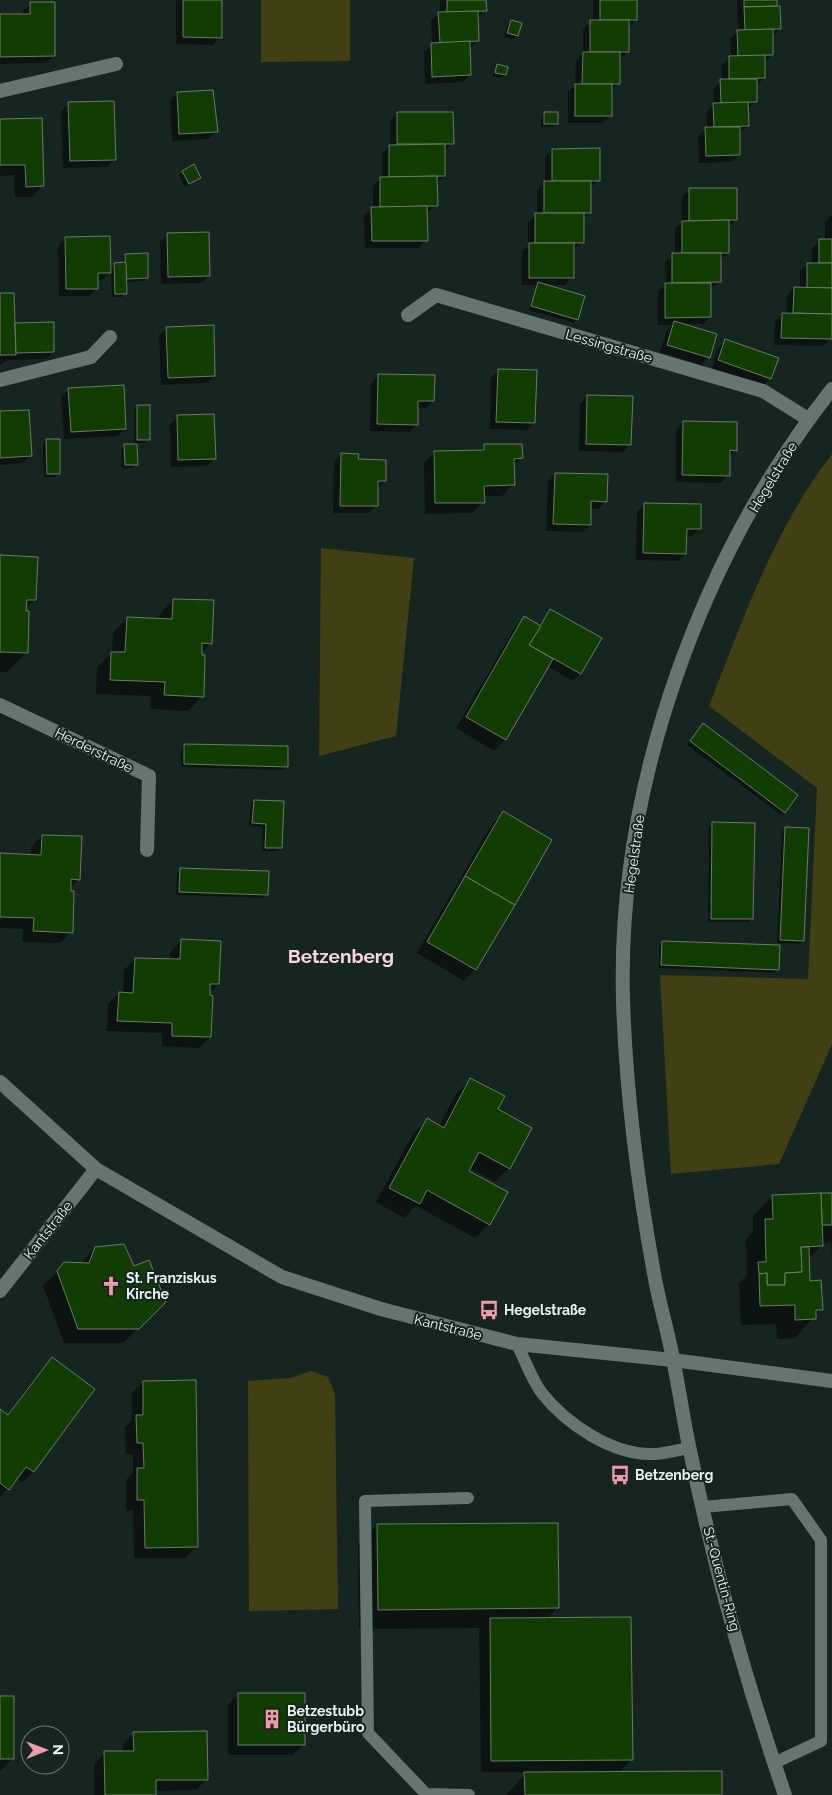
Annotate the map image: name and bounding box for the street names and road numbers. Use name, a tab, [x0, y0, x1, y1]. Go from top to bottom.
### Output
street label: Lessingstraße	[564, 326, 654, 366]
street label: Hegelstraße	[746, 439, 800, 515]
street label: Herderstraße	[52, 724, 136, 776]
street label: Hegelstraße	[621, 814, 647, 894]
street label: Kantstraße	[20, 1198, 76, 1262]
street label: Kantstraße	[412, 1311, 484, 1343]
street label: St.-Quentin-Ring	[700, 1525, 744, 1633]

